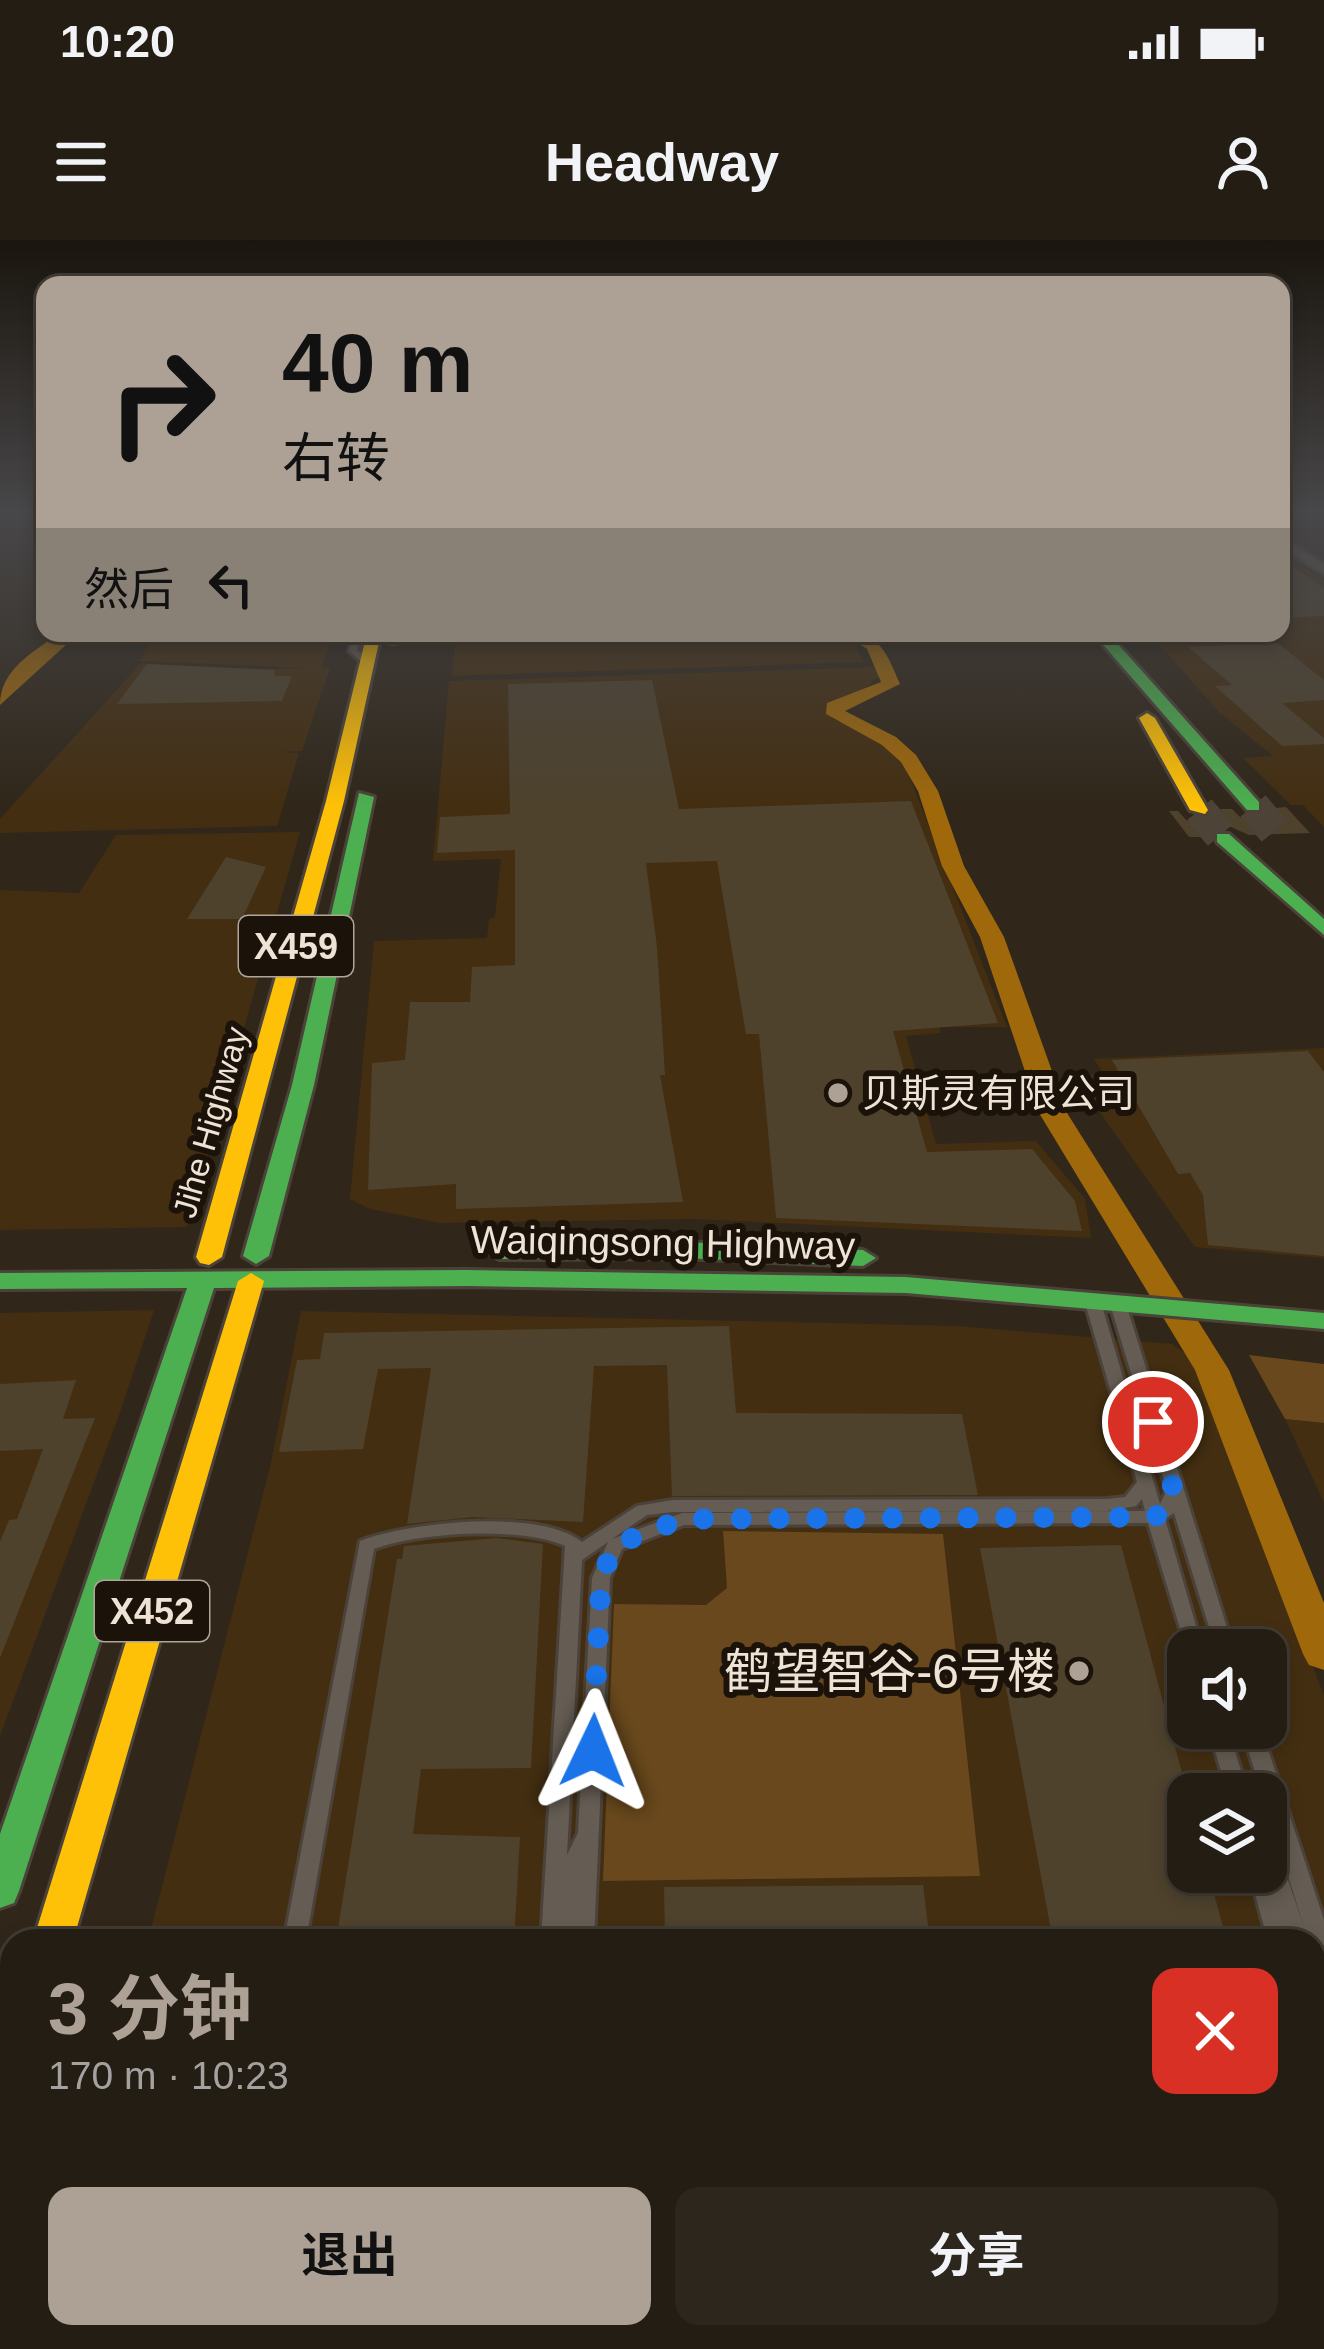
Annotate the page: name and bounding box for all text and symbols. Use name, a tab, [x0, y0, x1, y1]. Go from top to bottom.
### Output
text: 10:20	[60, 16, 175, 67]
icon: menu	[48, 129, 114, 195]
icon: person	[1210, 129, 1276, 195]
text: Headway	[545, 132, 779, 192]
text: 40 m	[282, 316, 473, 410]
icon: right	[84, 324, 240, 480]
text: 右转	[282, 428, 390, 488]
icon: left	[198, 552, 264, 618]
text: 然后	[84, 564, 174, 615]
road number: X459	[239, 916, 353, 976]
street label: Jihe Highway	[166, 1022, 255, 1222]
place label: 贝斯灵有限公司	[862, 1072, 1135, 1115]
marker: 贝斯灵有限公司	[825, 1080, 851, 1106]
street label: Waiqingsong Highway	[470, 1218, 856, 1267]
pin	[1102, 1371, 1204, 1473]
icon: arrive	[1120, 1389, 1186, 1455]
road number: X452	[95, 1581, 209, 1641]
map controls	[1167, 1629, 1287, 1893]
button: sound	[1167, 1629, 1287, 1749]
place label: 鹤望智谷-6号楼	[724, 1645, 1055, 1698]
marker: 鹤望智谷-6号楼	[1066, 1658, 1092, 1684]
position arrow	[530, 1688, 656, 1814]
button: layers	[1167, 1773, 1287, 1893]
button: close	[1152, 1968, 1278, 2094]
text: 3 分钟	[48, 1969, 252, 2049]
text: 170 m · 10:23	[48, 2054, 289, 2097]
button: 退出	[48, 2187, 651, 2325]
button: 分享	[675, 2187, 1278, 2325]

